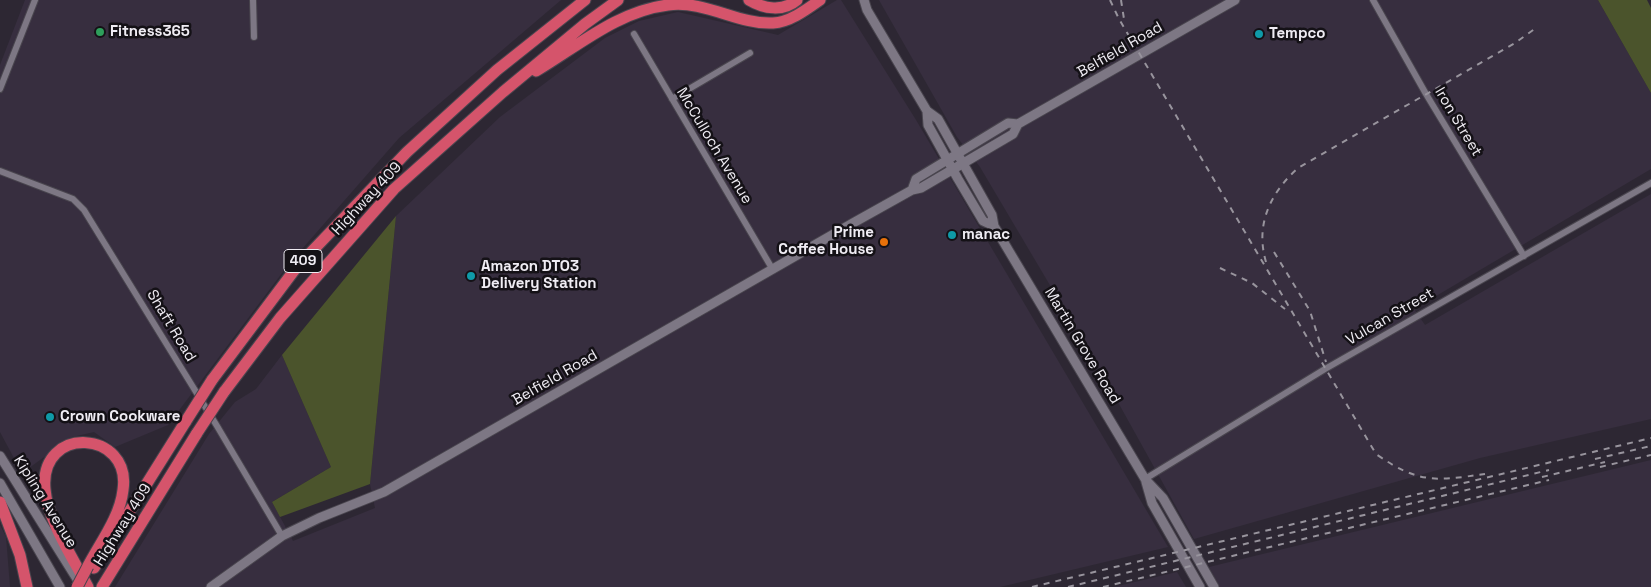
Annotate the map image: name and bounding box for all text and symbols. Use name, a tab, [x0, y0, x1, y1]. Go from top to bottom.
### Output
street label: Belfield Road	[1074, 18, 1166, 82]
place label: Fitness365	[110, 23, 190, 41]
place label: Tempco	[1269, 25, 1325, 43]
marker: Fitness365	[94, 26, 106, 38]
marker: Tempco	[1253, 28, 1265, 40]
street label: Iron Street	[1430, 84, 1486, 160]
street label: McCulloch Avenue	[672, 85, 756, 207]
street label: Highway 409	[328, 159, 406, 239]
place label: Prime Coffee House	[778, 224, 874, 259]
place label: manac	[962, 226, 1010, 244]
marker: manac	[946, 229, 958, 241]
marker: Prime Coffee House	[878, 236, 890, 248]
road number: 409	[284, 250, 322, 272]
place label: Amazon DTO3 Delivery Station	[481, 258, 597, 293]
marker: Amazon DTO3 Delivery Station	[465, 270, 477, 282]
street label: Martin Grove Road	[1040, 285, 1124, 407]
street label: Vulcan Street	[1343, 285, 1437, 349]
street label: Shaft Road	[143, 287, 199, 365]
street label: Belfield Road	[509, 346, 601, 410]
place label: Crown Cookware	[60, 408, 181, 426]
marker: Crown Cookware	[44, 411, 56, 423]
street label: Kipling Avenue	[9, 452, 81, 552]
street label: Highway 409	[91, 480, 155, 570]

